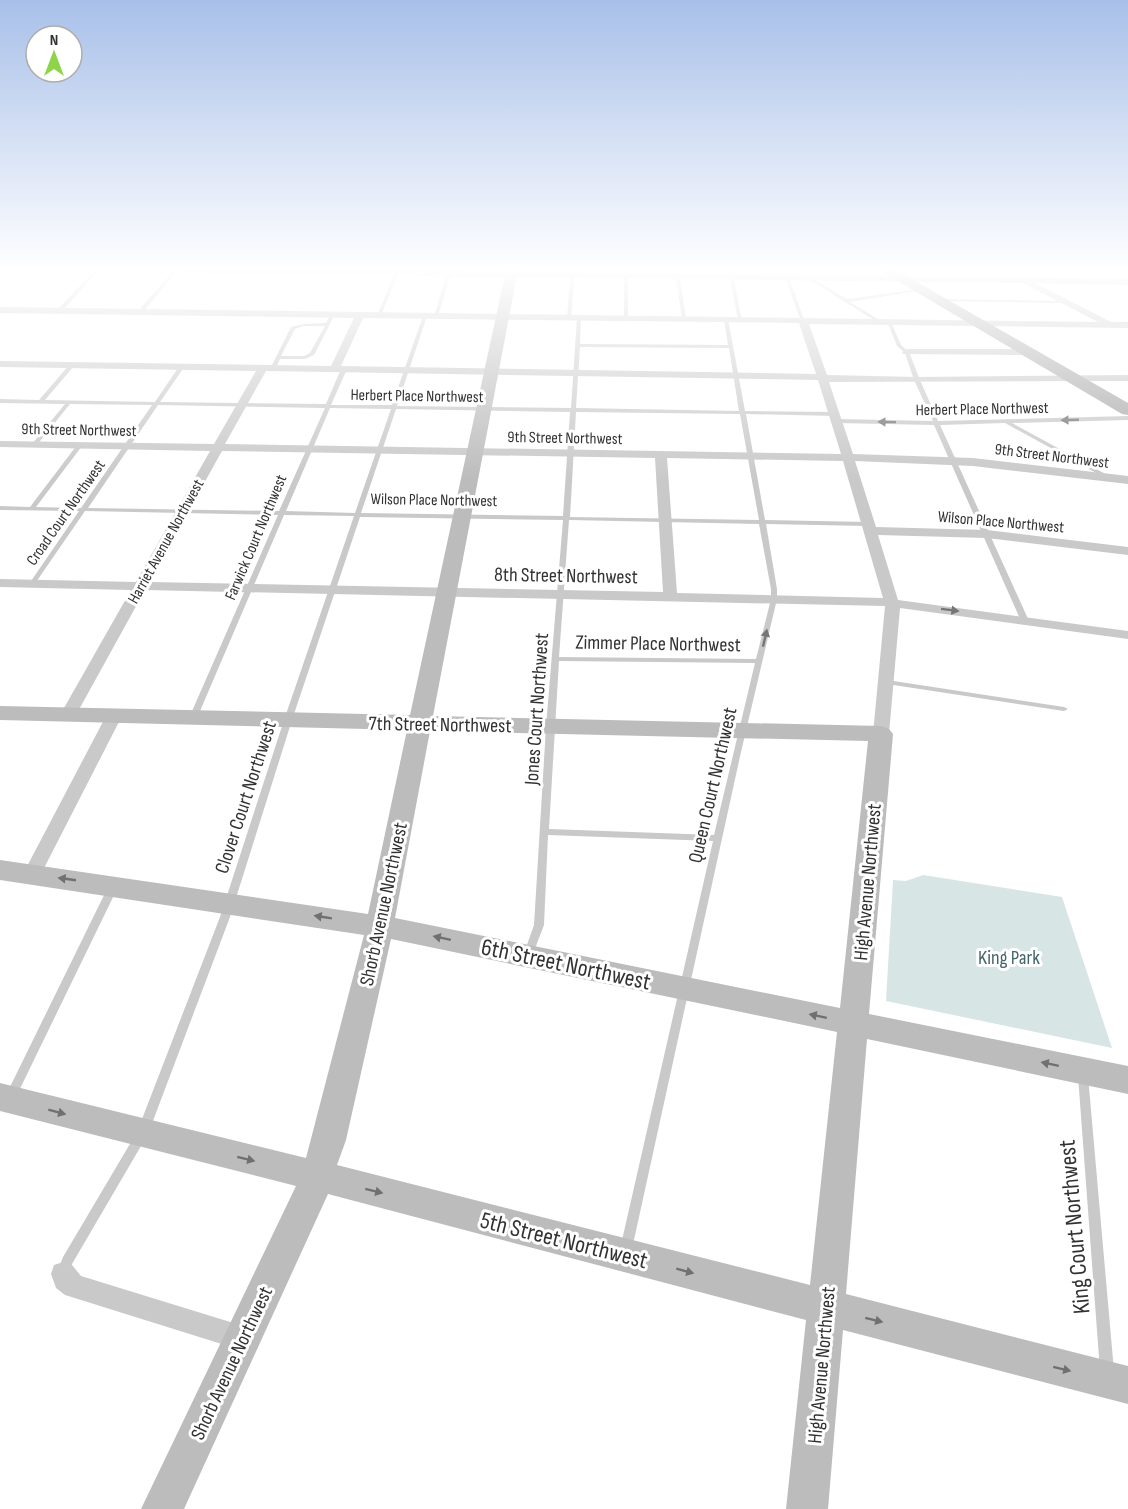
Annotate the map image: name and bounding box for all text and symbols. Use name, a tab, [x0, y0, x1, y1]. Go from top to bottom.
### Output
north arrow	[24, 24, 84, 84]
text: N	[50, 31, 58, 50]
street label: Herbert Place Northwest	[350, 386, 484, 407]
street label: Herbert Place Northwest	[915, 399, 1049, 420]
one-way arrow	[1060, 415, 1079, 424]
one-way arrow	[878, 417, 897, 427]
street label: 9th Street Northwest	[21, 420, 137, 441]
street label: 9th Street Northwest	[507, 428, 623, 449]
street label: 9th Street Northwest	[994, 440, 1110, 473]
street label: Croad Court Northwest	[23, 456, 110, 569]
street label: Farwick Court Northwest	[221, 472, 291, 603]
street label: Harriet Avenue Northwest	[124, 476, 208, 607]
street label: Wilson Place Northwest	[371, 490, 498, 511]
street label: Wilson Place Northwest	[937, 508, 1065, 537]
street label: 8th Street Northwest	[494, 563, 638, 589]
one-way arrow	[941, 605, 960, 615]
one-way arrow	[760, 628, 770, 647]
street label: Zimmer Place Northwest	[575, 631, 741, 657]
street label: Jones Court Northwest	[520, 632, 554, 787]
street label: Queen Court Northwest	[683, 705, 743, 865]
street label: 7th Street Northwest	[368, 712, 512, 738]
street label: Clover Court Northwest	[210, 718, 282, 877]
street label: High Avenue Northwest	[849, 803, 887, 961]
street label: Shorb Avenue Northwest	[355, 820, 413, 988]
one-way arrow	[58, 875, 77, 884]
one-way arrow	[313, 913, 332, 922]
street label: 6th Street Northwest	[479, 932, 653, 997]
one-way arrow	[432, 933, 451, 942]
park label: King Park	[978, 946, 1040, 970]
one-way arrow	[808, 1011, 827, 1020]
one-way arrow	[1040, 1059, 1059, 1068]
one-way arrow	[48, 1107, 66, 1117]
street label: King Court Northwest	[1052, 1139, 1097, 1315]
one-way arrow	[237, 1154, 255, 1164]
one-way arrow	[365, 1186, 383, 1196]
street label: 5th Street Northwest	[477, 1206, 651, 1275]
one-way arrow	[676, 1267, 694, 1276]
street label: Shorb Avenue Northwest	[186, 1283, 278, 1444]
street label: High Avenue Northwest	[803, 1286, 841, 1444]
one-way arrow	[864, 1315, 883, 1325]
one-way arrow	[1053, 1364, 1072, 1374]

